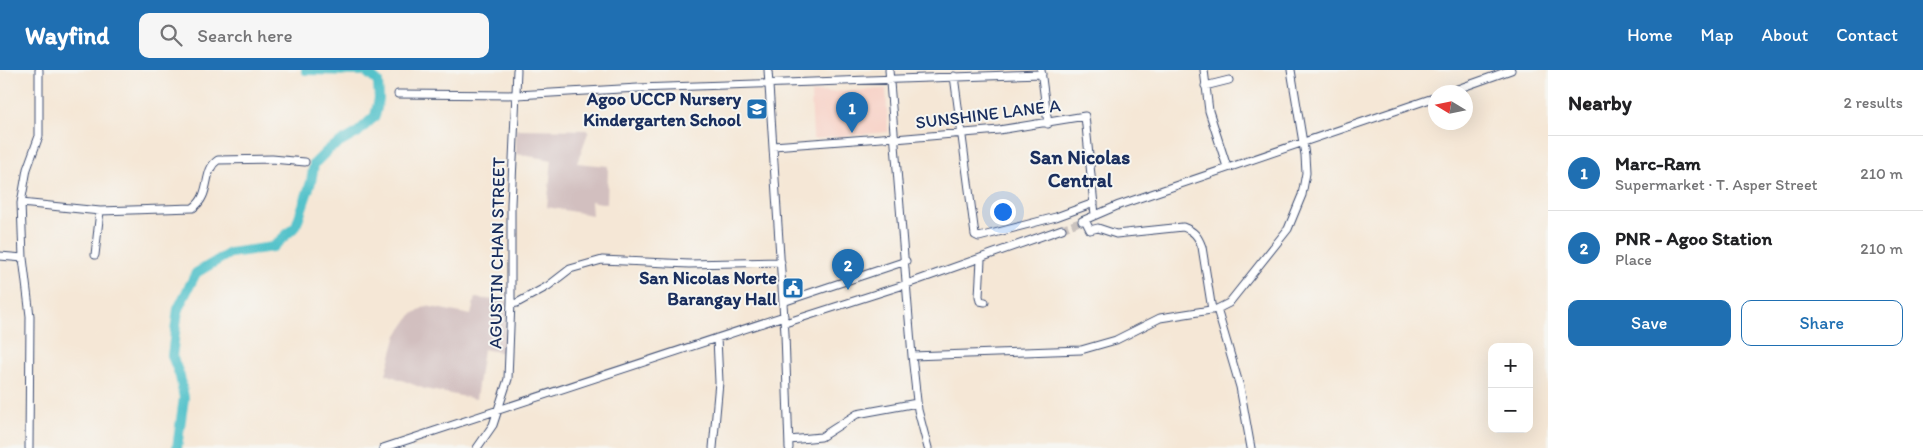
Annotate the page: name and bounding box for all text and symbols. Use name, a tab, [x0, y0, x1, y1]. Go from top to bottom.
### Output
search box	[139, 13, 489, 58]
text: Wayfind	[25, 21, 109, 50]
icon: search	[157, 21, 185, 49]
text: Search here	[197, 24, 293, 47]
text: Home	[1627, 24, 1673, 46]
text: Map	[1701, 24, 1734, 46]
text: About	[1762, 24, 1808, 46]
text: Contact	[1836, 24, 1898, 46]
north arrow	[1428, 85, 1473, 130]
place label: Agoo UCCP Nursery Kindergarten School	[583, 88, 742, 131]
text: Nearby	[1568, 90, 1632, 115]
pin: 1	[836, 92, 868, 133]
text: 2 results	[1843, 93, 1903, 112]
street label: SUNSHINE LANE A	[914, 94, 1062, 134]
school or university icon: Agoo UCCP Nursery Kindergarten School	[745, 97, 769, 121]
district label: San Nicolas Central	[1030, 145, 1130, 192]
text: Marc-Ram	[1615, 152, 1701, 175]
street label: AGUSTIN CHAN STREET	[484, 157, 510, 349]
text: 1	[1580, 164, 1588, 183]
text: 210 m	[1860, 164, 1903, 183]
text: Supermarket · T. Asper Street	[1615, 175, 1818, 194]
your location	[990, 199, 1016, 225]
text: PNR - Agoo Station	[1615, 227, 1772, 250]
text: 2	[1580, 239, 1588, 258]
text: 210 m	[1860, 239, 1903, 258]
pin: 2	[832, 249, 864, 290]
text: Place	[1615, 250, 1652, 269]
place label: San Nicolas Norte Barangay Hall	[639, 267, 778, 310]
public building icon: San Nicolas Norte Barangay Hall	[781, 276, 805, 300]
button: Save	[1568, 300, 1731, 346]
button: Share	[1741, 300, 1903, 346]
map controls	[1488, 343, 1533, 433]
button: +	[1488, 343, 1533, 388]
button: −	[1488, 388, 1533, 433]

